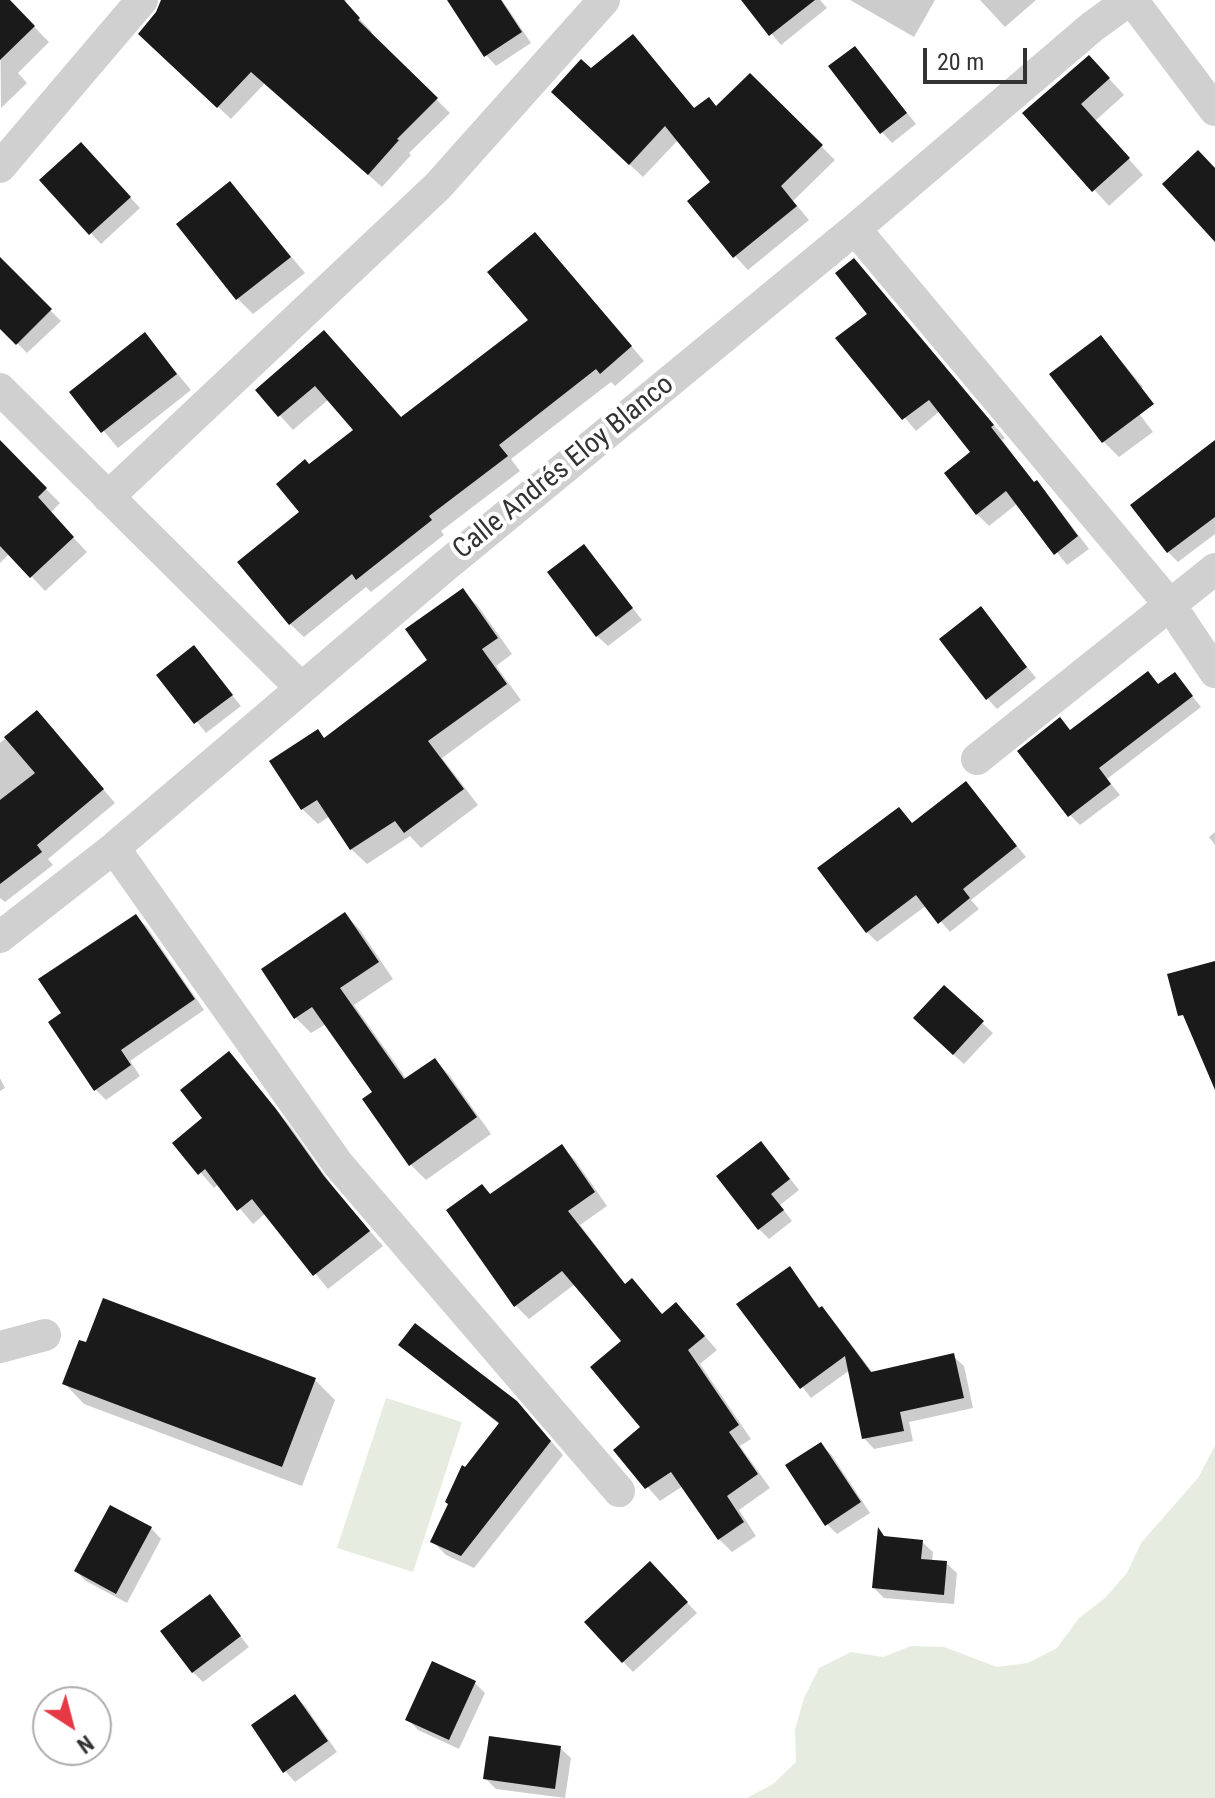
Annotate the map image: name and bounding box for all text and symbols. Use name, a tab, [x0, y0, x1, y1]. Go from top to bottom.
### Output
scale bar	[927, 32, 1031, 82]
text: 20 m	[937, 48, 984, 76]
street label: Calle Andrés Eloy Blanco	[447, 369, 681, 567]
north arrow	[32, 1686, 112, 1766]
text: N	[72, 1730, 98, 1758]

